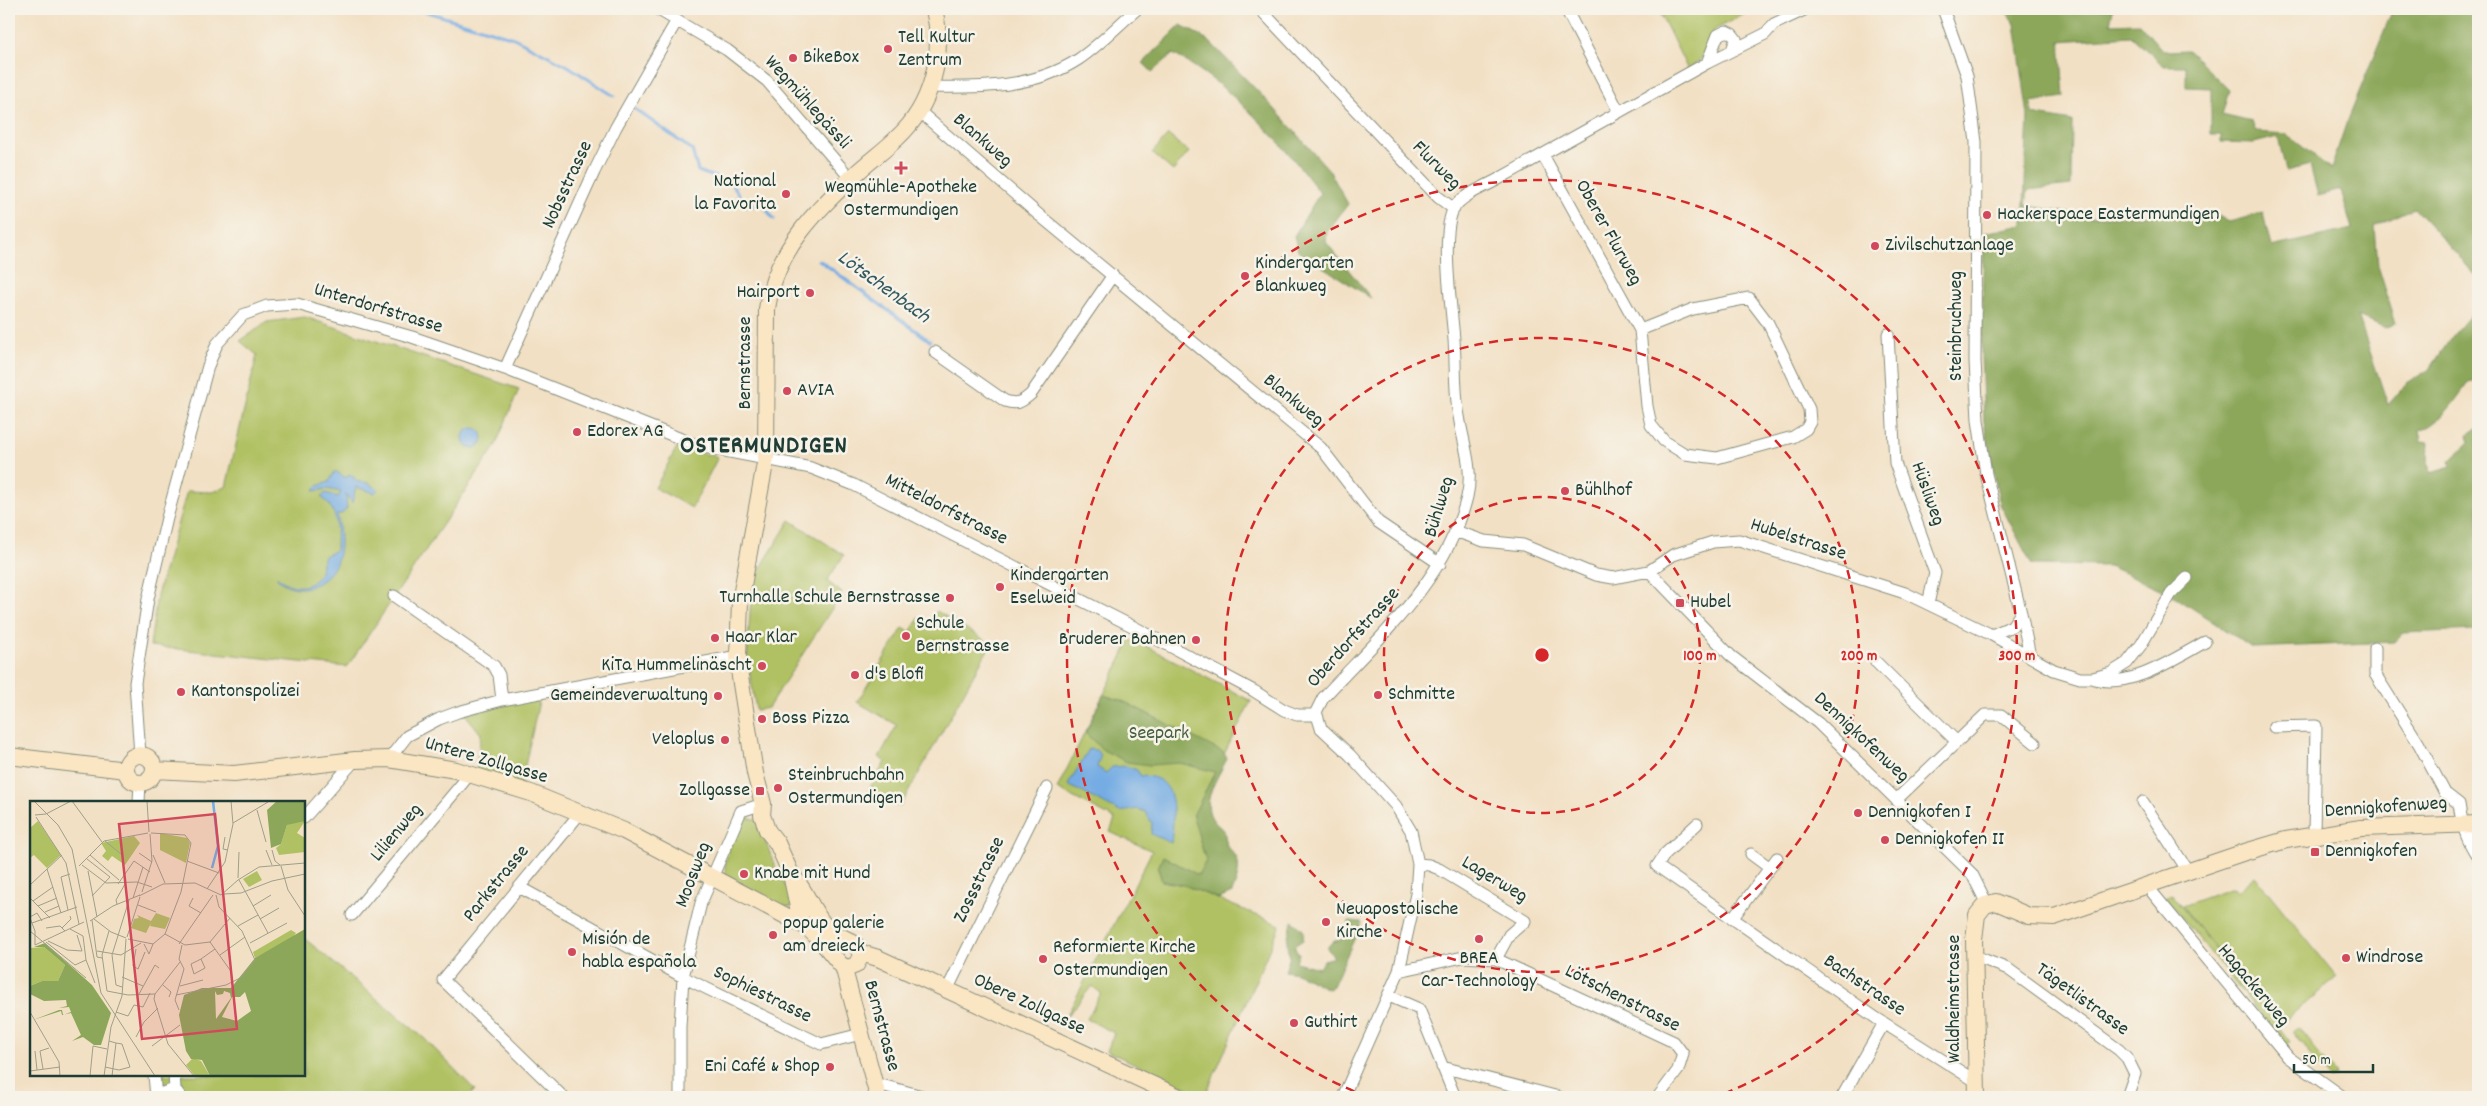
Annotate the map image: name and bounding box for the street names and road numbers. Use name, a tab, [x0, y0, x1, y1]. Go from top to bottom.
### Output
street label: Wegmühlegässli	[757, 50, 857, 157]
street label: Blankweg	[946, 107, 1018, 175]
street label: Flurweg	[1405, 135, 1467, 197]
street label: Nobsstrasse	[535, 136, 601, 234]
street label: Oberer Flurweg	[1567, 175, 1649, 291]
street label: Steinbruchweg	[1943, 271, 1971, 381]
street label: Unterdorfstrasse	[310, 276, 446, 342]
street label: Bernstrasse	[732, 316, 760, 410]
street label: Blankweg	[1256, 368, 1330, 434]
street label: Hüsliweg	[1903, 458, 1951, 530]
street label: Mitteldorfstrasse	[880, 467, 1013, 553]
street label: Bühlweg	[1417, 473, 1463, 541]
street label: Hubelstrasse	[1746, 511, 1850, 569]
street label: Oberdorfstrasse	[1301, 581, 1407, 695]
street label: Dennigkofenweg	[1807, 686, 1915, 790]
street label: Untere Zollgasse	[421, 730, 551, 792]
street label: Dennigkofenweg	[2324, 790, 2448, 826]
street label: Lilienweg	[364, 798, 430, 868]
street label: Zossstrasse	[947, 832, 1013, 928]
street label: Moosweg	[669, 838, 719, 912]
street label: Parkstrasse	[457, 839, 537, 929]
street label: Lagerweg	[1456, 849, 1532, 911]
street label: Waldheimstrasse	[1941, 935, 1969, 1063]
street label: Hagackerweg	[2210, 938, 2296, 1034]
street label: Bachstrasse	[1817, 948, 1911, 1024]
street label: Tägetlistrasse	[2029, 956, 2135, 1044]
street label: Lötschenstrasse	[1559, 958, 1685, 1040]
street label: Sophiestrasse	[708, 959, 816, 1031]
street label: Obere Zollgasse	[968, 967, 1090, 1043]
street label: Bernstrasse	[855, 977, 907, 1075]

